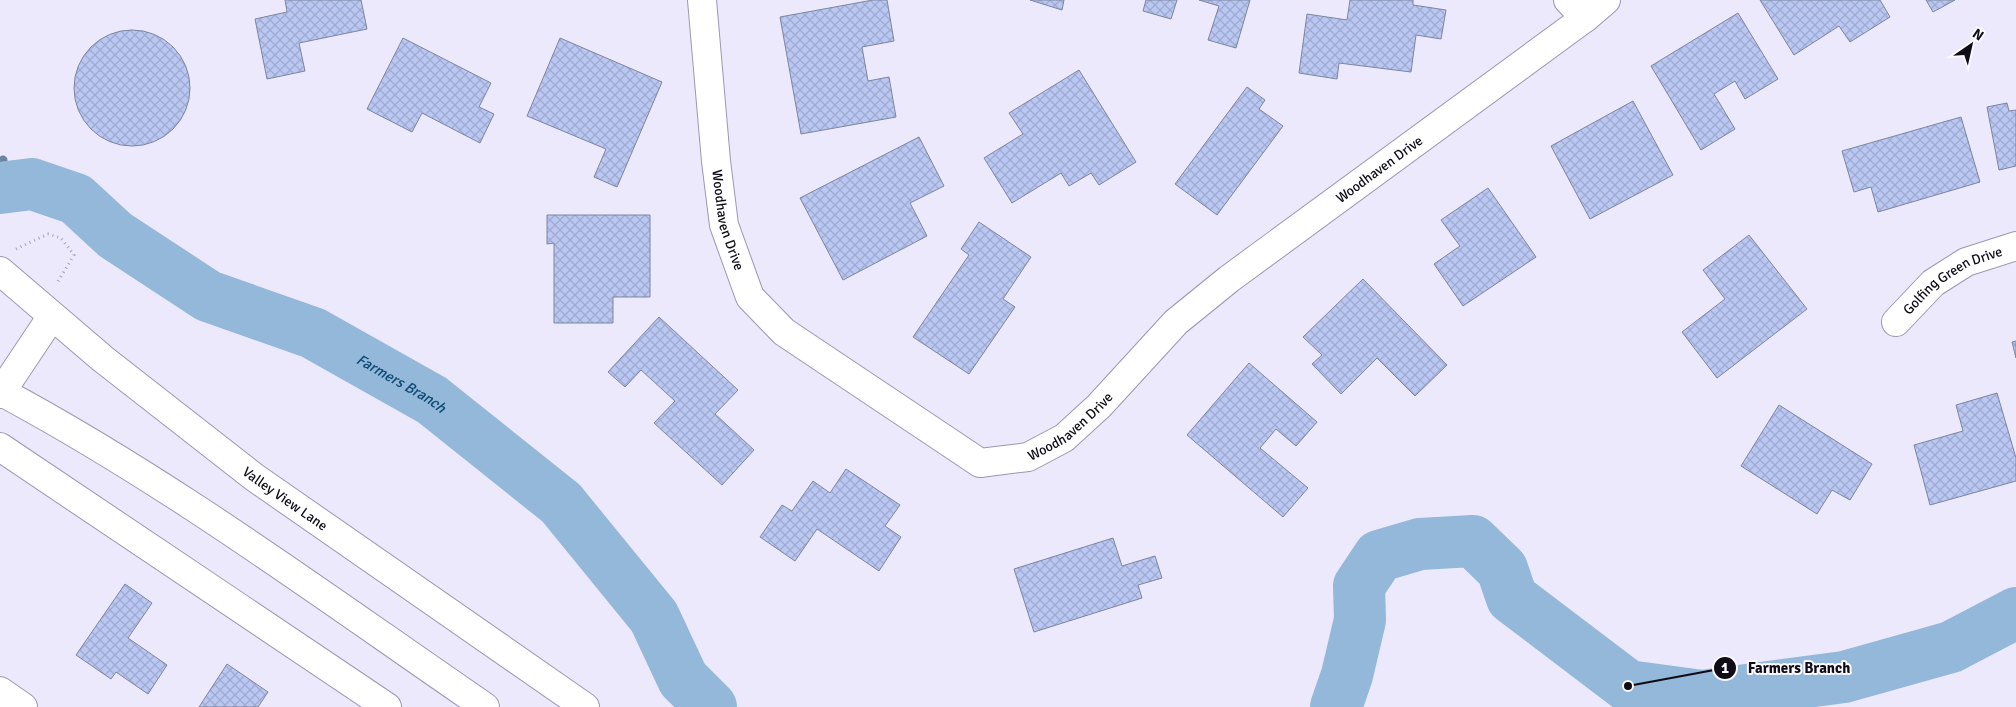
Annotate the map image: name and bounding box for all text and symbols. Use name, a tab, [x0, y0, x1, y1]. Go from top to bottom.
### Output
north arrow	[1946, 20, 1996, 70]
text: N	[1969, 25, 1987, 44]
street label: Woodhaven Drive	[1333, 132, 1426, 207]
street label: Woodhaven Drive	[708, 169, 748, 273]
street label: Golfing Green Drive	[1900, 243, 2004, 318]
water label: Farmers Branch	[353, 350, 450, 417]
street label: Woodhaven Drive	[1025, 389, 1116, 465]
street label: Valley View Lane	[239, 463, 331, 535]
callout: Farmers Branch	[1713, 653, 1861, 683]
text: 1	[1721, 659, 1729, 677]
text: Farmers Branch	[1748, 659, 1850, 677]

